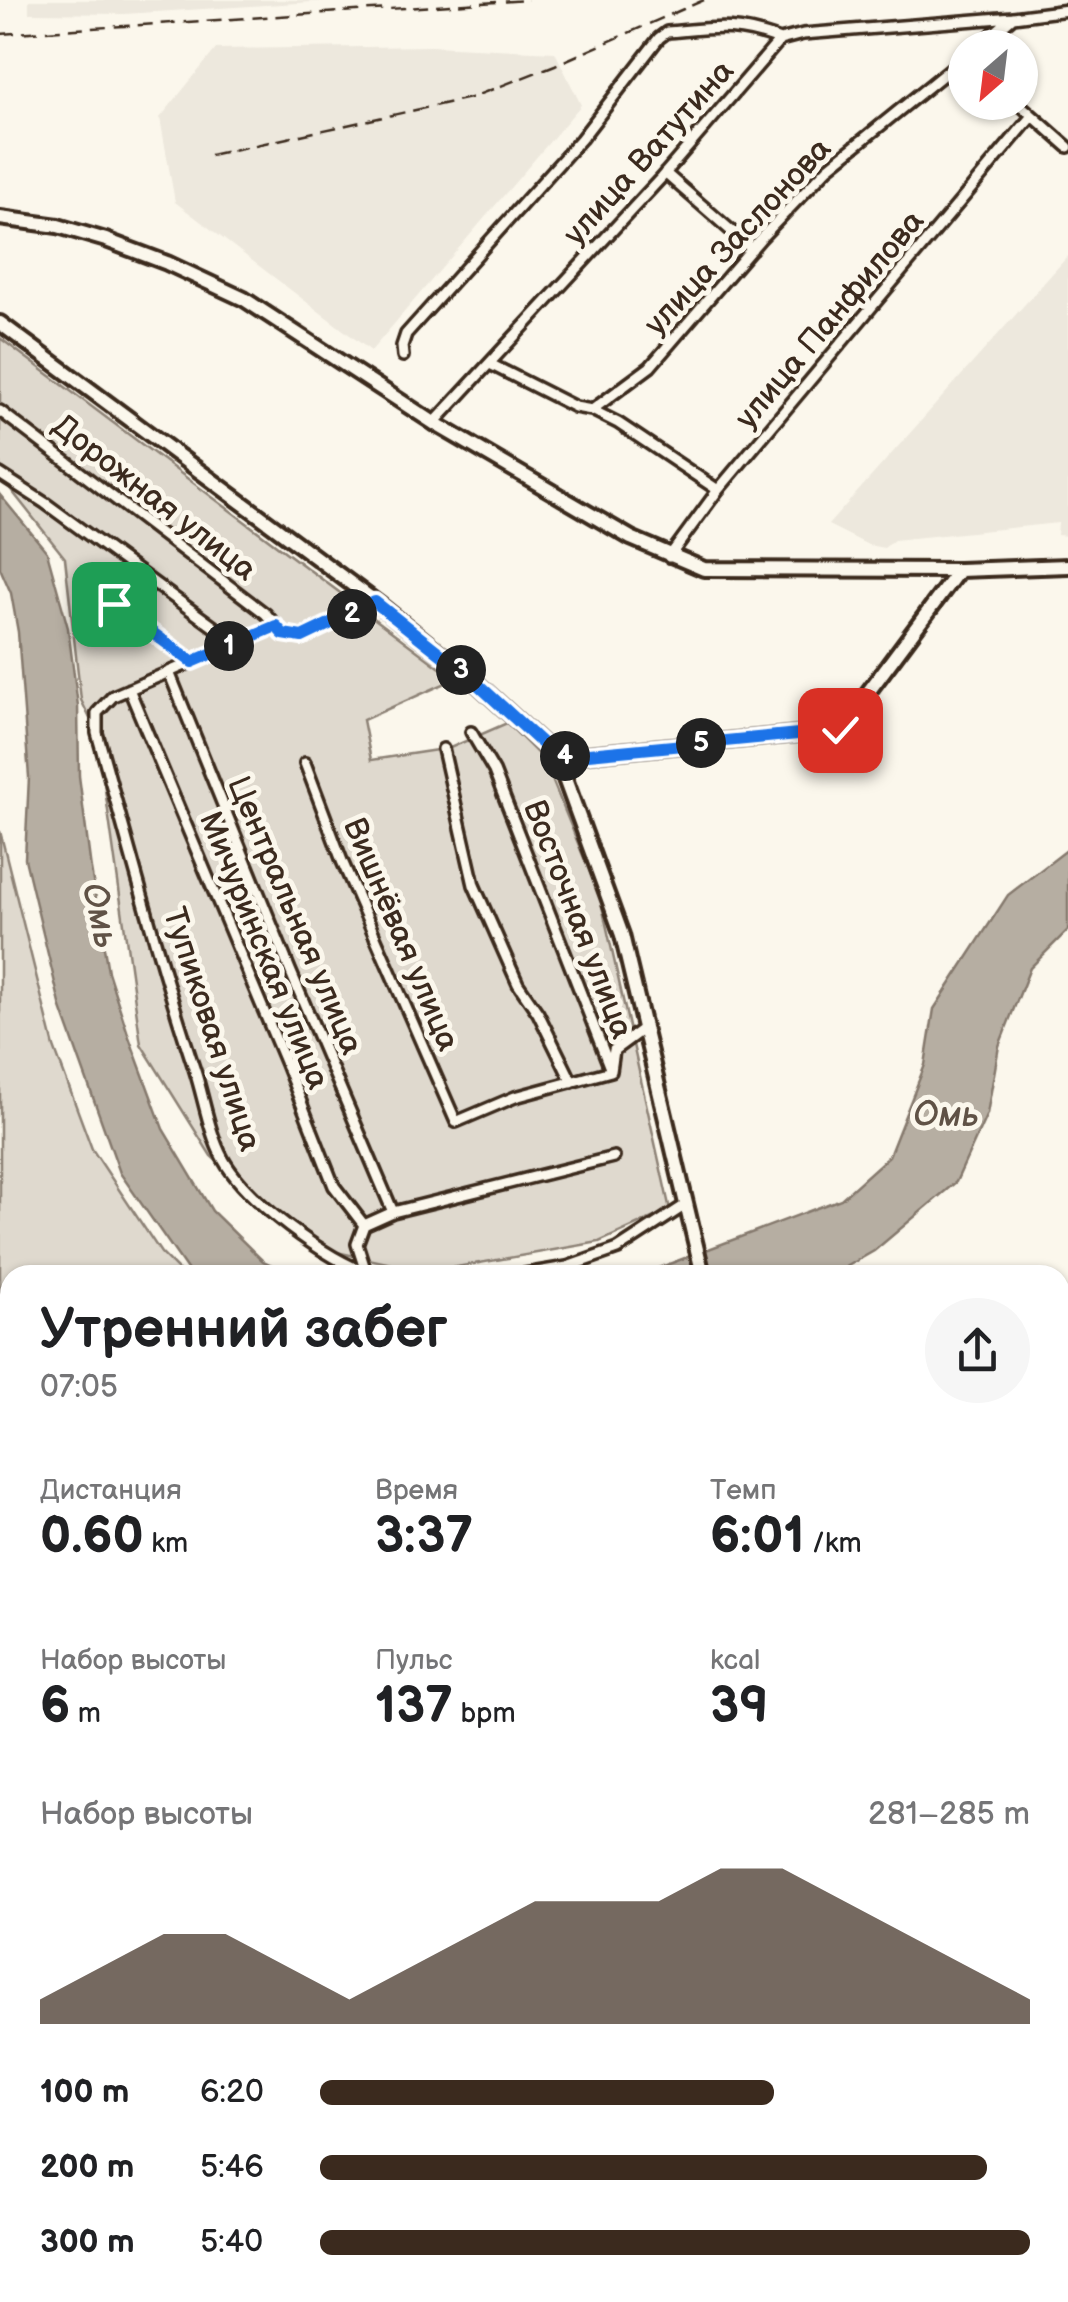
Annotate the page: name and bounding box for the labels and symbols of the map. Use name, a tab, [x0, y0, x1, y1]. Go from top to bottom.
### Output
north arrow	[948, 30, 1038, 120]
street label: улица Ватутина	[556, 52, 743, 254]
street label: улица Заслонова	[637, 130, 840, 344]
street label: улица Панфилова	[727, 203, 933, 437]
street label: Дорожная улица	[44, 407, 264, 590]
pin	[72, 562, 157, 647]
pin: 2	[327, 589, 377, 639]
pin: 1	[204, 621, 254, 671]
pin: 3	[436, 645, 486, 695]
pin	[798, 688, 883, 773]
pin: 5	[676, 718, 726, 768]
pin: 4	[540, 731, 590, 781]
street label: Центральная улица	[218, 771, 371, 1061]
street label: Восточная улица	[514, 795, 641, 1044]
street label: Мичуринская улица	[190, 806, 337, 1095]
street label: Вишнёвая улица	[334, 812, 467, 1057]
water label: Омь	[72, 879, 127, 952]
street label: Тупиковая улица	[154, 903, 269, 1156]
water label: Омь	[913, 1094, 979, 1137]

